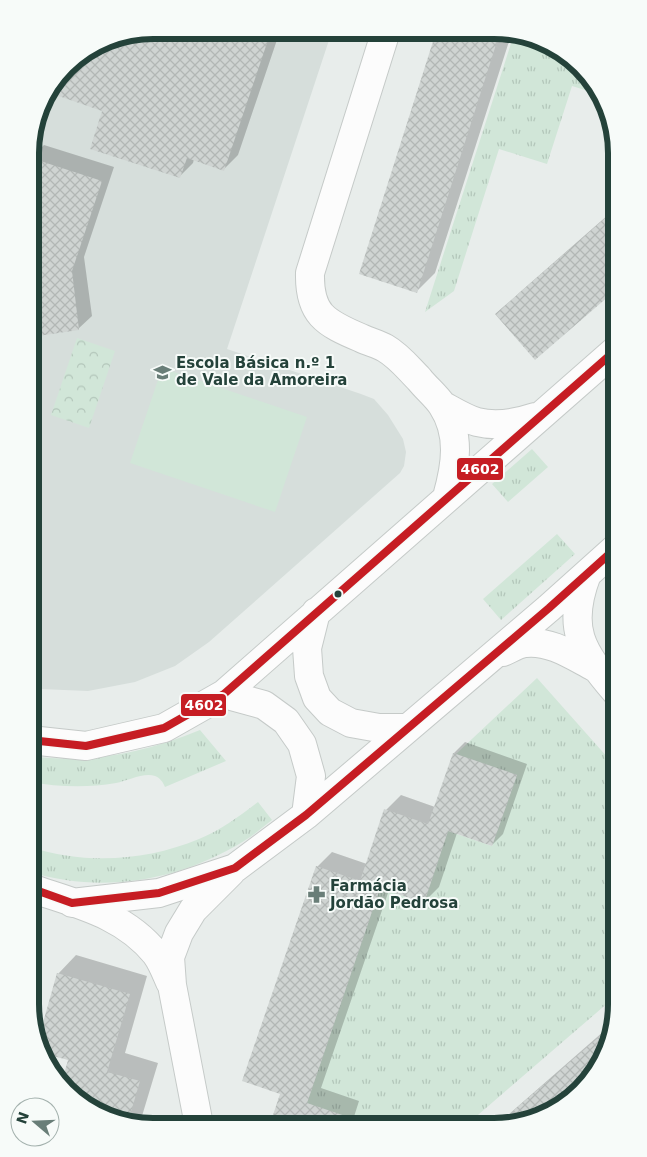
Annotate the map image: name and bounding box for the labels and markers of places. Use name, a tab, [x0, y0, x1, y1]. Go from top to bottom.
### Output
place label: Escola Básica n.º 1 de Vale da Amoreira	[176, 354, 347, 389]
school or university icon: Escola Básica n.º 1 de Vale da Amoreira	[152, 362, 172, 382]
unlabelled marker	[333, 589, 343, 599]
place label: Farmácia Jordão Pedrosa	[329, 877, 458, 912]
pharmacy icon: Farmácia Jordão Pedrosa	[306, 885, 326, 905]

